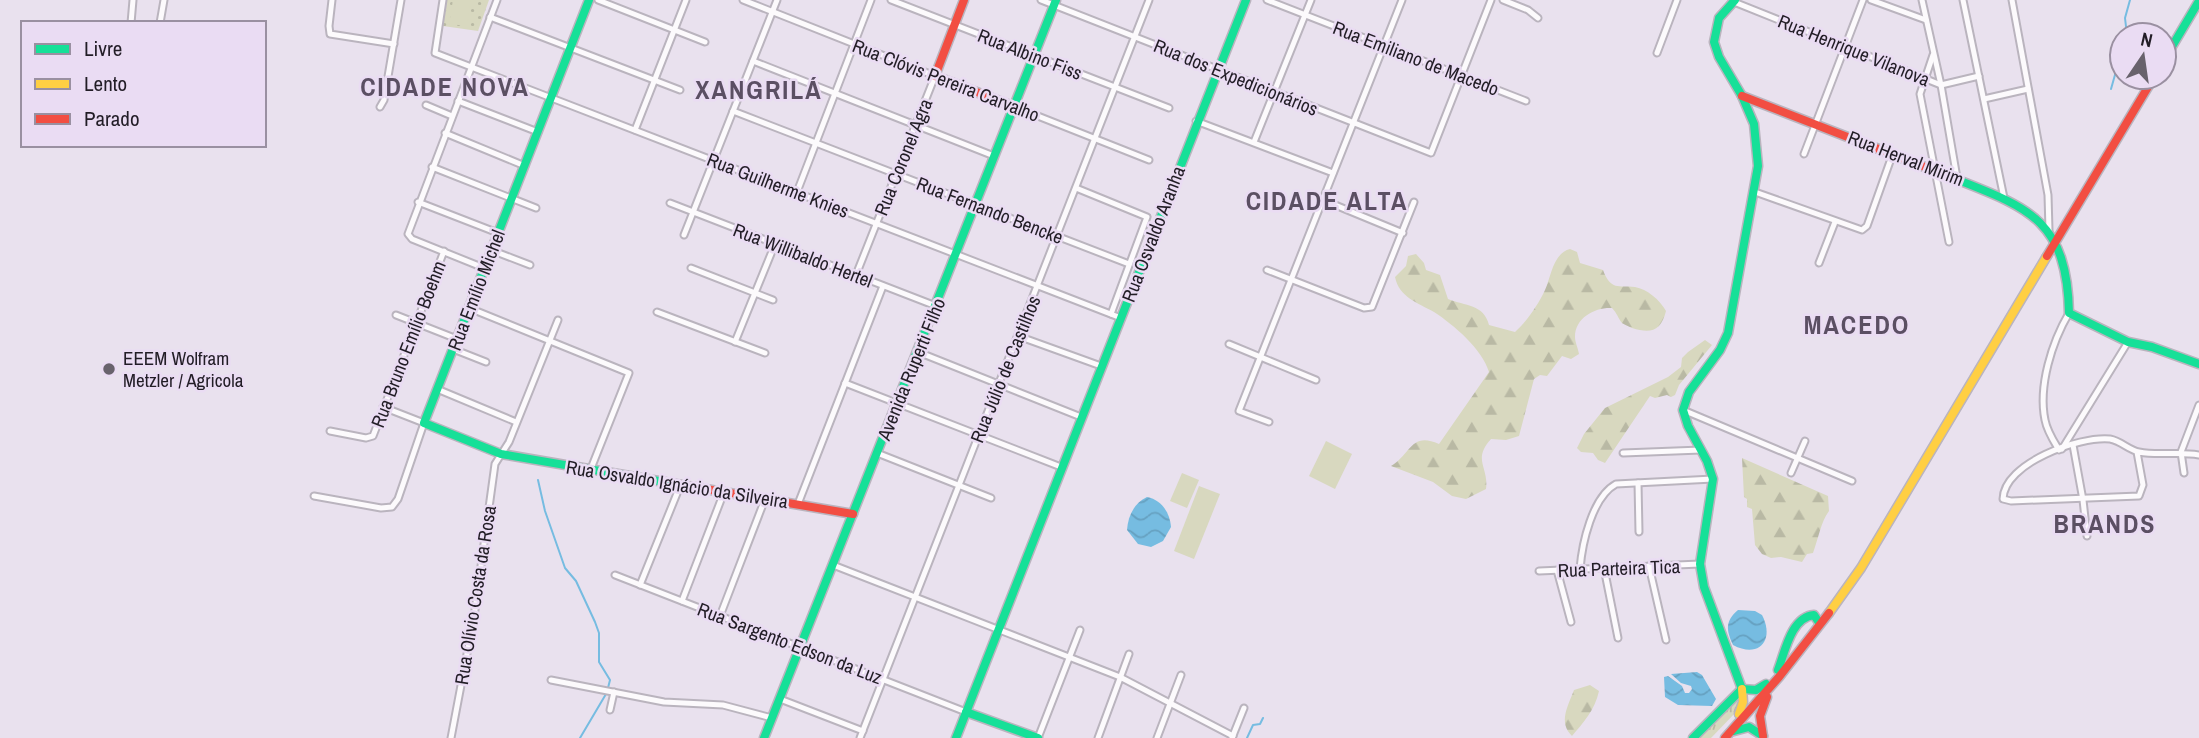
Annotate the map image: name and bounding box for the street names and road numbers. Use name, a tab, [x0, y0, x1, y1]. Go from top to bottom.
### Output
street label: Rua Henrique Vilanova	[1774, 8, 1934, 92]
street label: Rua Emiliano de Macedo	[1329, 14, 1503, 102]
street label: Rua Albino Fiss	[974, 22, 1086, 86]
street label: Rua Clóvis Pereira Carvalho	[849, 32, 1043, 128]
street label: Rua dos Expedicionários	[1150, 32, 1322, 122]
street label: Rua Coronel Agra	[868, 94, 938, 219]
street label: Rua Herval Mirim	[1844, 124, 1968, 192]
street label: Rua Guilherme Knies	[703, 146, 853, 224]
street label: Rua Osvaldo Aranha	[1115, 162, 1191, 306]
street label: Rua Fernando Bencke	[913, 170, 1067, 250]
street label: Rua Willibaldo Hertel	[730, 216, 876, 294]
street label: Rua Emílio Michel	[441, 226, 511, 354]
street label: Rua Bruno Emílio Boehm	[364, 257, 452, 431]
street label: Rua Júlio de Castilhos	[964, 291, 1046, 447]
street label: Avenida Ruperti Filho	[870, 294, 951, 445]
street label: Rua Osvaldo Ignácio da Silveira	[564, 454, 790, 514]
street label: Rua Olívio Costa da Rosa	[448, 503, 502, 686]
street label: Rua Parteira Tica	[1557, 553, 1681, 583]
street label: Rua Sargento Edson da Luz	[694, 596, 886, 690]

